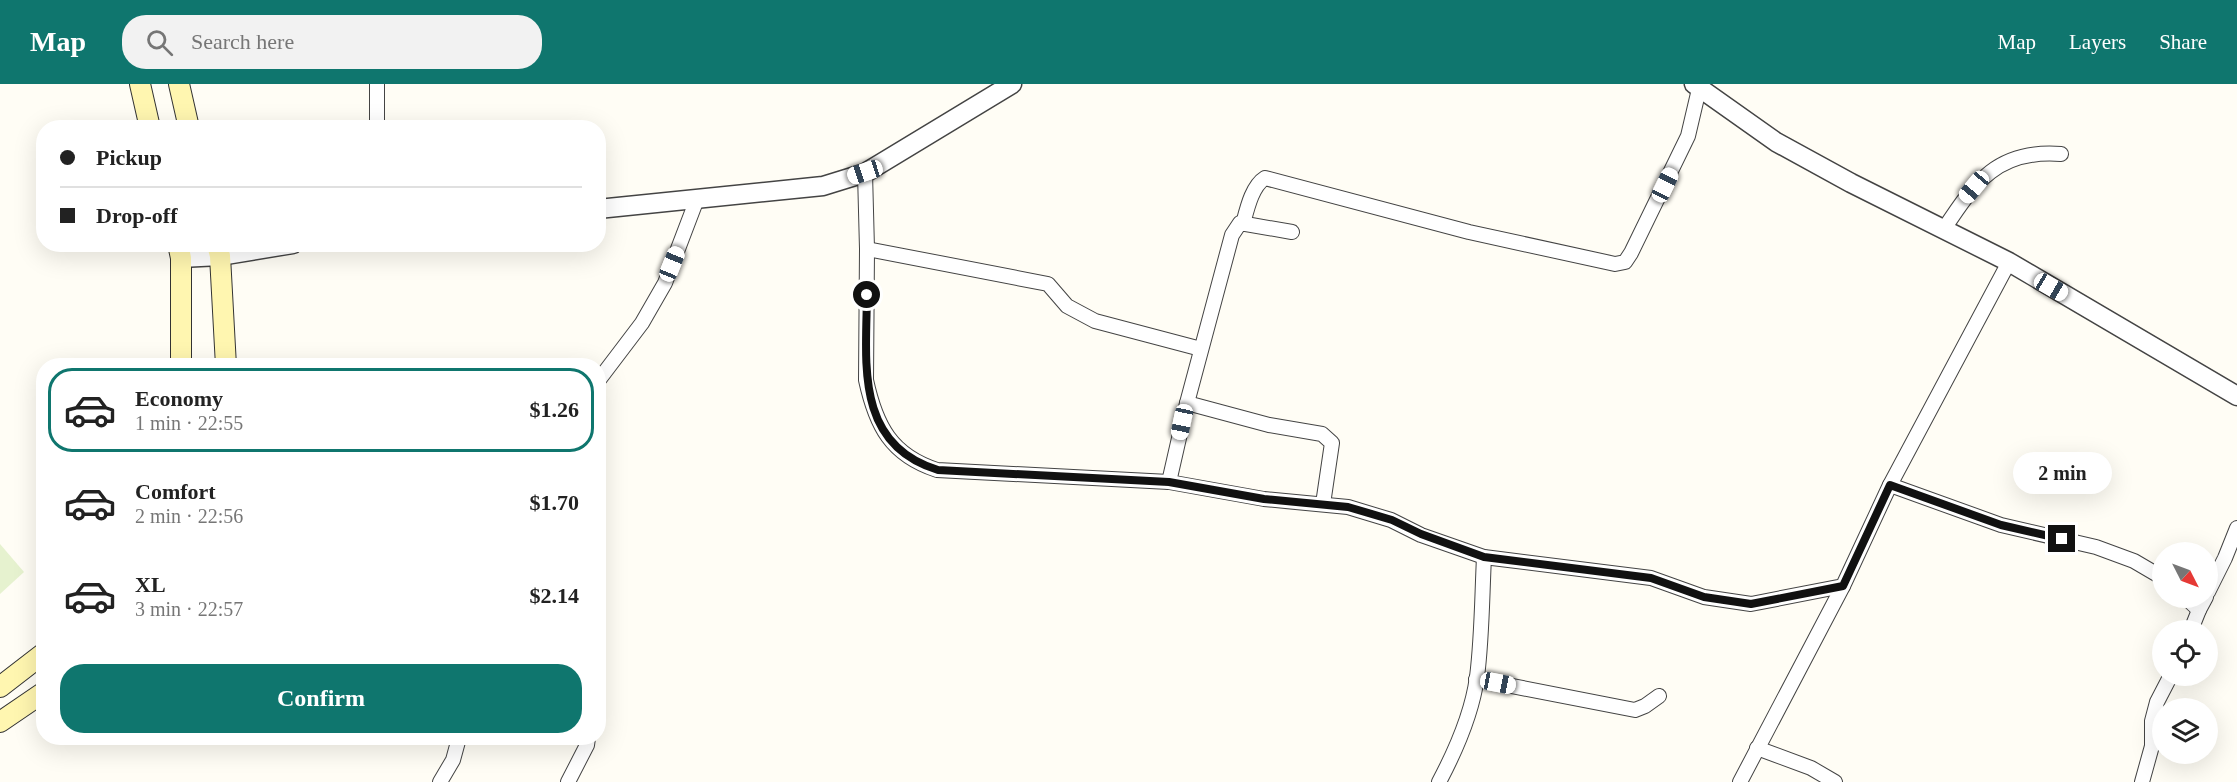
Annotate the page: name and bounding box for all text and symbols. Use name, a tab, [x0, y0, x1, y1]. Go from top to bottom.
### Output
search box	[122, 15, 542, 69]
text: Map	[30, 26, 86, 57]
icon: search	[143, 26, 176, 59]
text: Search here	[191, 29, 294, 54]
text: Map	[1998, 30, 2036, 54]
text: Layers	[2069, 30, 2126, 54]
text: Share	[2159, 30, 2207, 54]
text: Pickup	[96, 145, 162, 170]
car	[845, 158, 885, 186]
car	[1649, 165, 1681, 205]
car	[1956, 167, 1992, 207]
text: Drop-off	[96, 203, 177, 228]
car	[657, 244, 687, 284]
car	[2031, 270, 2071, 304]
route start	[853, 281, 880, 308]
icon: car	[63, 383, 117, 437]
text: Economy	[135, 386, 223, 411]
text: $1.26	[530, 397, 579, 422]
car	[1169, 403, 1195, 441]
text: 1 min · 22:55	[135, 412, 243, 434]
callout: 2 min	[2012, 452, 2112, 494]
text: 2 min	[2038, 462, 2087, 484]
icon: car	[63, 476, 117, 530]
text: Comfort	[135, 479, 216, 504]
text: $1.70	[530, 490, 579, 515]
text: 2 min · 22:56	[135, 505, 243, 527]
route end	[2048, 525, 2075, 552]
north arrow	[2152, 542, 2218, 608]
map controls	[2152, 542, 2218, 764]
icon: car	[63, 569, 117, 623]
text: XL	[135, 572, 166, 597]
text: $2.14	[530, 583, 579, 608]
text: 3 min · 22:57	[135, 598, 243, 620]
button: locate	[2152, 620, 2218, 686]
button: Confirm	[60, 664, 582, 733]
car	[1479, 671, 1517, 695]
button: layers	[2152, 698, 2218, 764]

